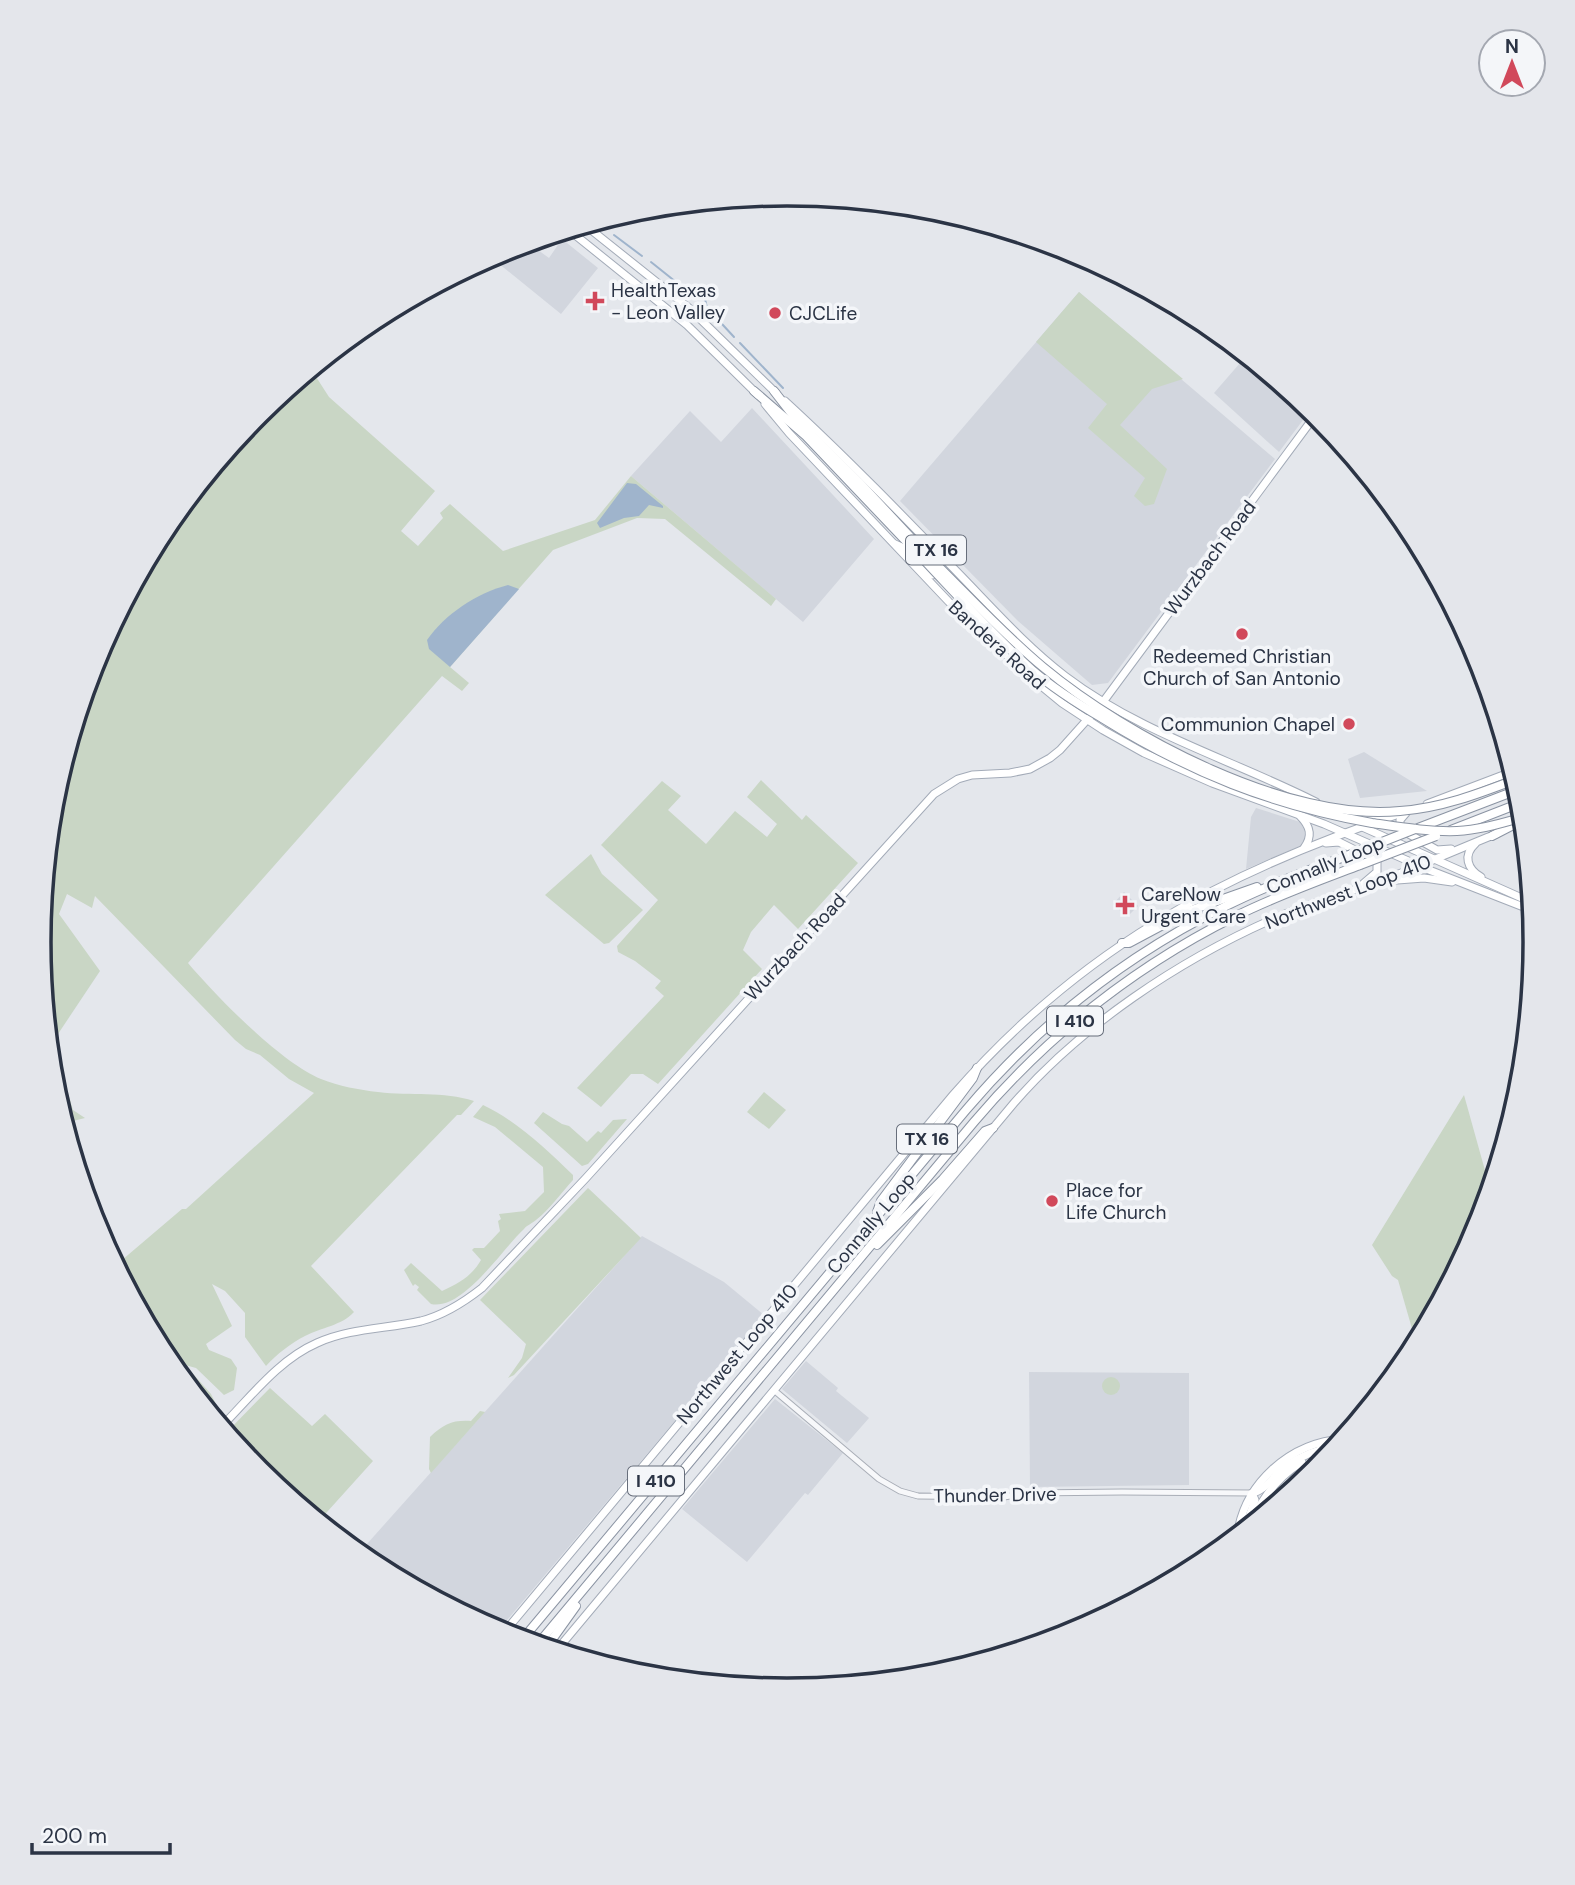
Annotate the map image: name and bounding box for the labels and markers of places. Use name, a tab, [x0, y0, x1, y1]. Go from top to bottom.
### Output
place label: HealthTexas - Leon Valley	[611, 278, 726, 325]
marker: HealthTexas - Leon Valley	[585, 291, 605, 311]
place label: CJCLife	[789, 301, 857, 326]
marker: CJCLife	[767, 305, 783, 321]
marker: Redeemed Christian Church of San Antonio	[1234, 626, 1250, 642]
place label: Redeemed Christian Church of San Antonio	[1143, 644, 1341, 691]
place label: Communion Chapel	[1161, 712, 1335, 737]
marker: Communion Chapel	[1341, 716, 1357, 732]
place label: CareNow Urgent Care	[1141, 882, 1246, 929]
marker: CareNow Urgent Care	[1115, 895, 1135, 915]
place label: Place for Life Church	[1066, 1178, 1166, 1225]
marker: Place for Life Church	[1044, 1193, 1060, 1209]

